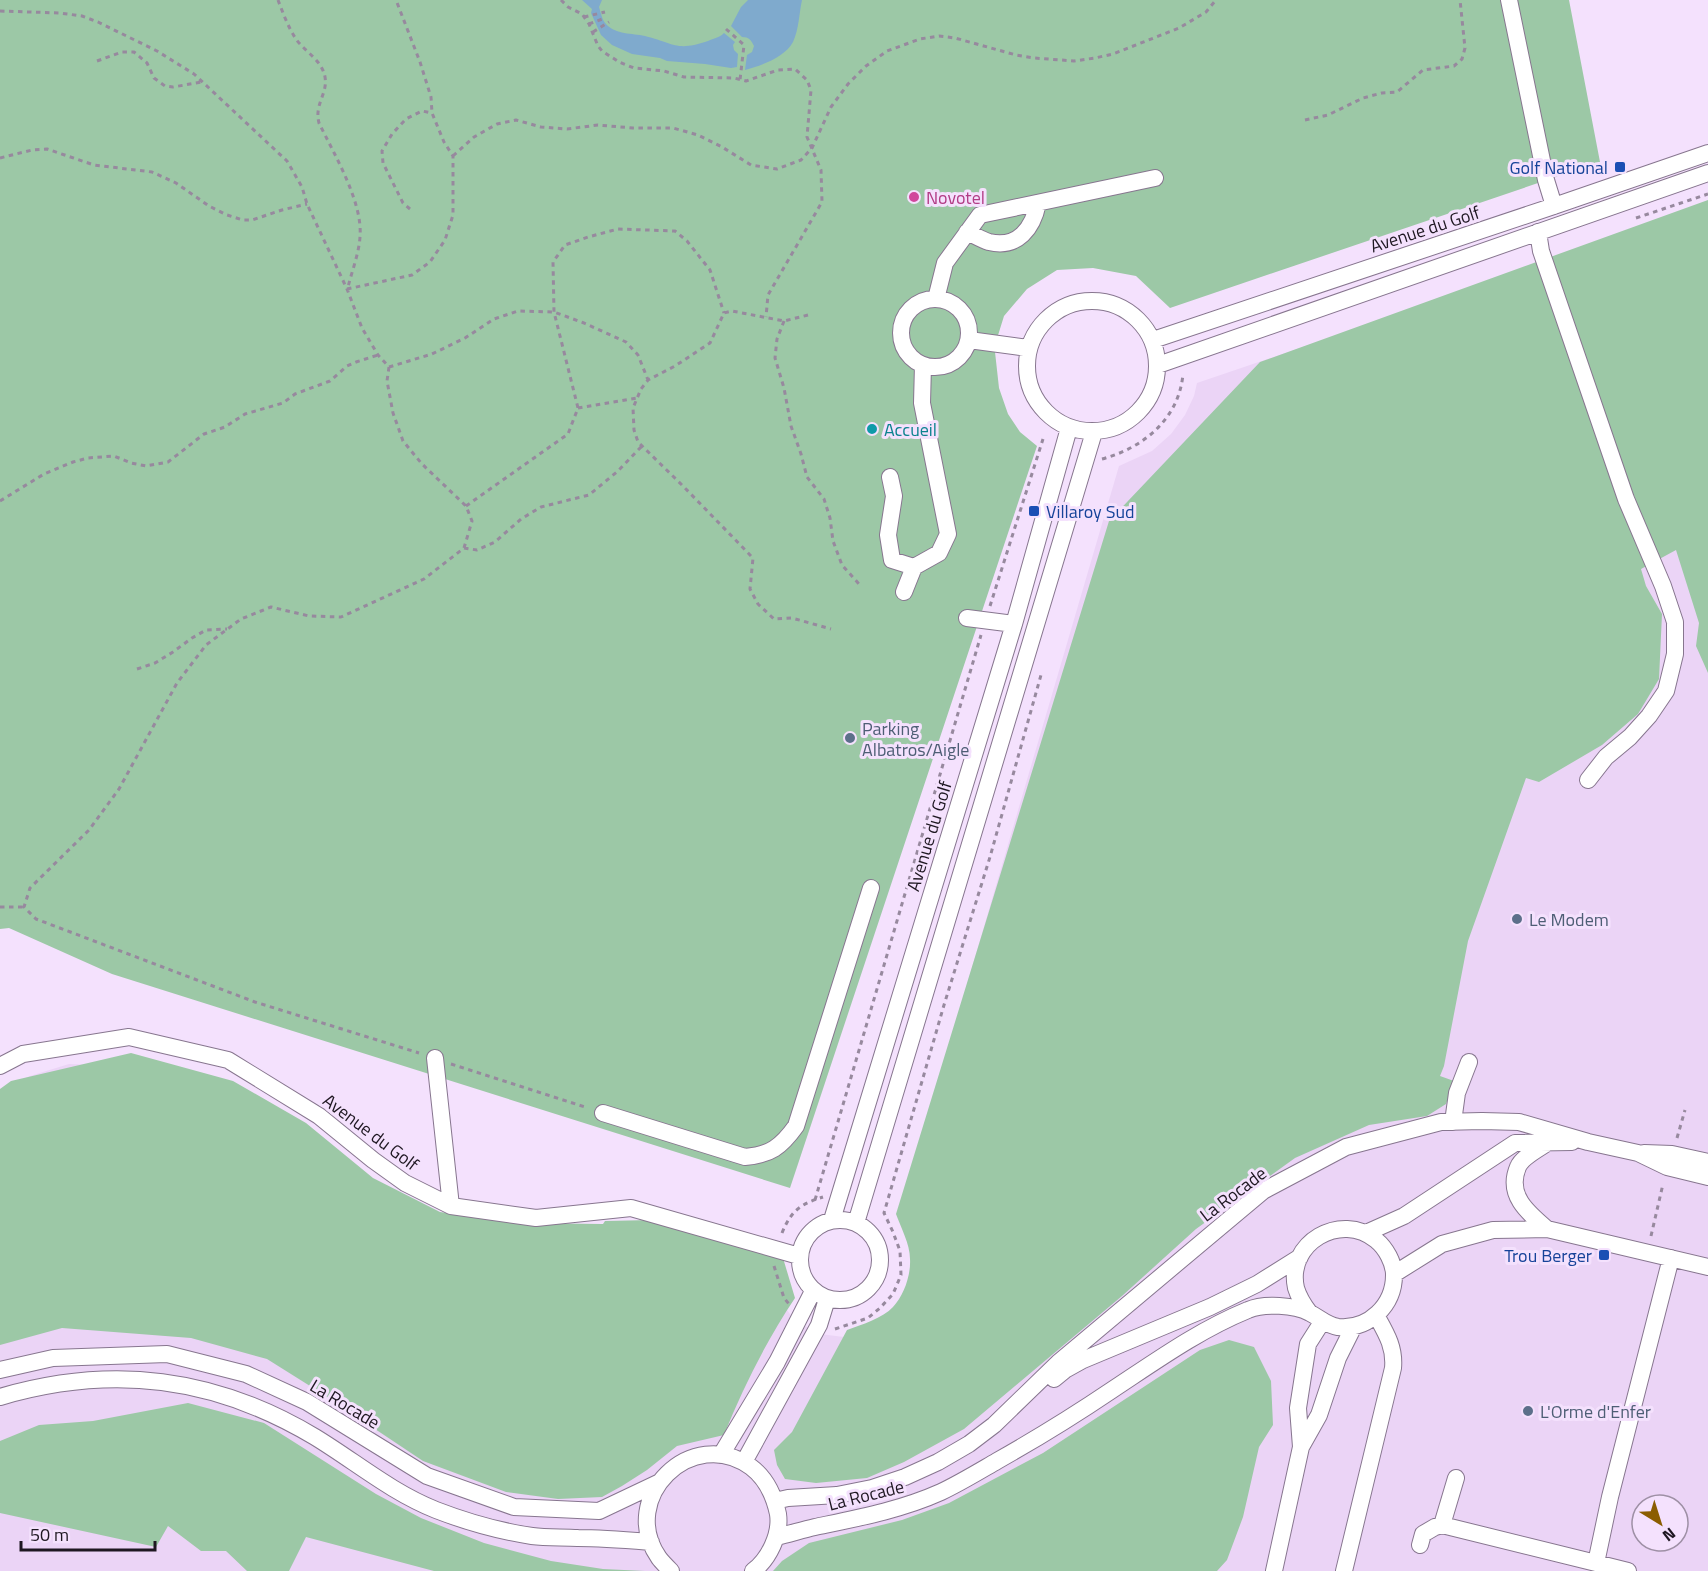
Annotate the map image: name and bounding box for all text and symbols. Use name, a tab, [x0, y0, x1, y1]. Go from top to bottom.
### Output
place label: Golf National	[1510, 154, 1608, 181]
marker: Golf National	[1613, 160, 1627, 174]
place label: Novotel	[926, 184, 985, 211]
marker: Novotel	[907, 190, 921, 204]
street label: Avenue du Golf	[1367, 199, 1483, 259]
place label: Accueil	[884, 416, 937, 443]
marker: Accueil	[865, 422, 879, 436]
place label: Villaroy Sud	[1046, 498, 1135, 525]
marker: Villaroy Sud	[1027, 504, 1041, 518]
place label: Parking Albatros/Aigle	[862, 715, 969, 763]
marker: Parking Albatros/Aigle	[843, 731, 857, 745]
street label: Avenue du Golf	[899, 778, 959, 894]
place label: Le Modem	[1529, 906, 1609, 933]
marker: Le Modem	[1510, 912, 1524, 926]
street label: Avenue du Golf	[317, 1087, 425, 1177]
street label: La Rocade	[1194, 1160, 1272, 1228]
place label: Trou Berger	[1504, 1242, 1592, 1269]
marker: Trou Berger	[1597, 1248, 1611, 1262]
street label: La Rocade	[305, 1372, 385, 1436]
place label: L'Orme d'Enfer	[1540, 1398, 1651, 1425]
marker: L'Orme d'Enfer	[1521, 1404, 1535, 1418]
street label: La Rocade	[825, 1473, 907, 1517]
north arrow	[1630, 1493, 1690, 1553]
scale bar	[21, 1514, 154, 1552]
text: 50 m	[30, 1521, 69, 1548]
text: N	[1657, 1522, 1681, 1548]

